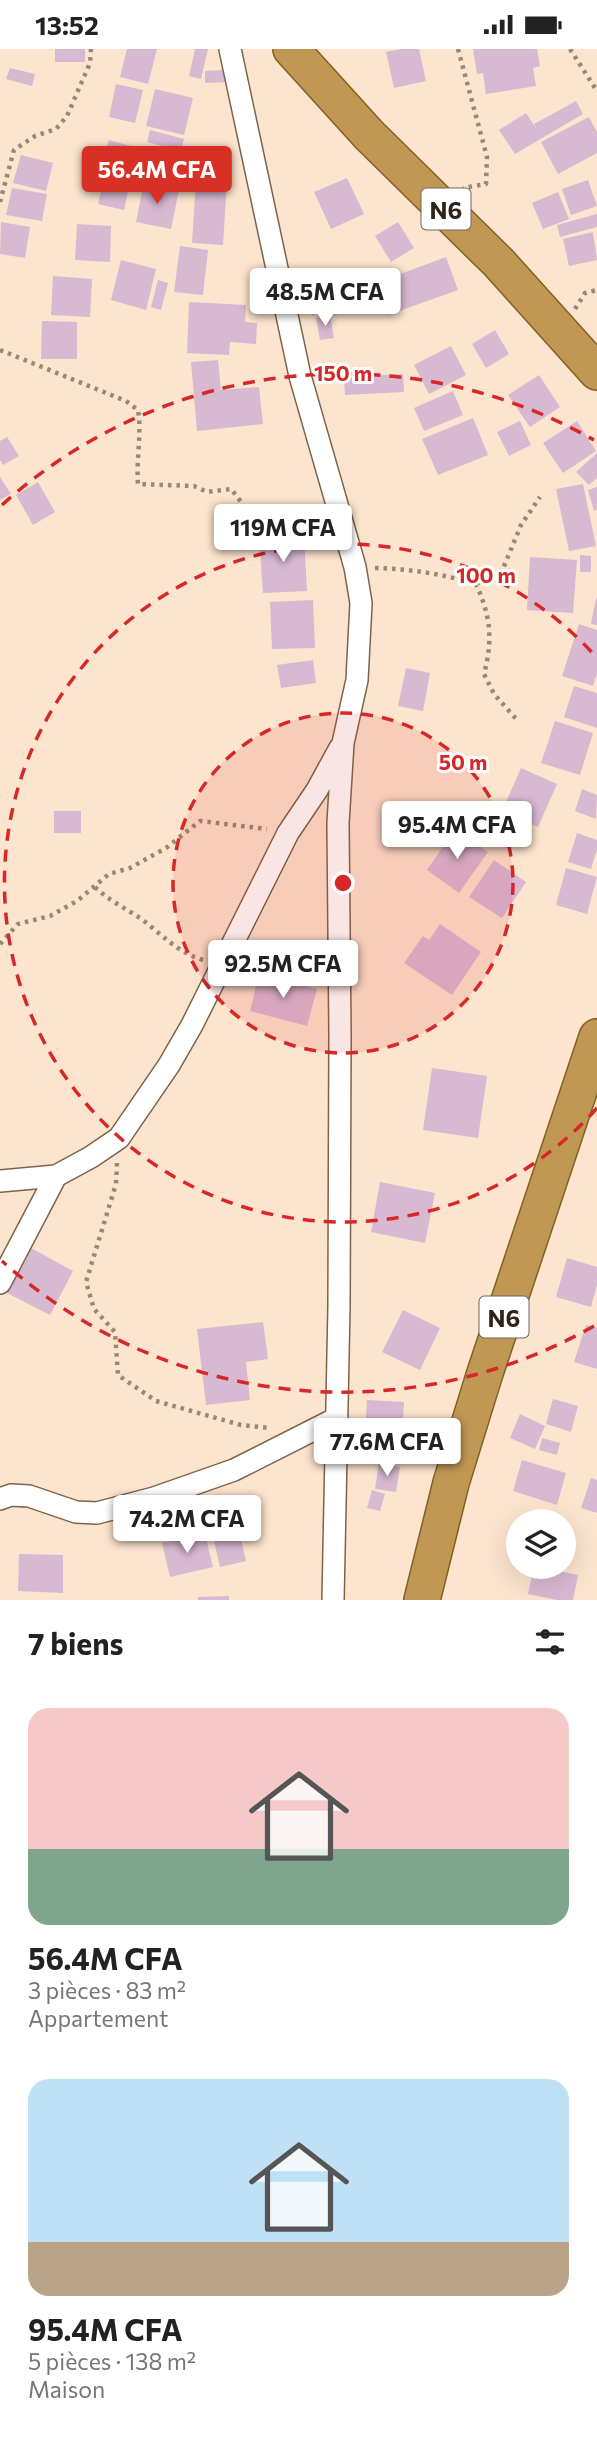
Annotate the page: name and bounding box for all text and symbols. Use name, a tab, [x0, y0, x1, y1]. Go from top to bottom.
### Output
text: 13:52	[35, 9, 99, 40]
pin: 56.4M CFA	[77, 146, 237, 206]
text: 56.4M CFA	[98, 155, 216, 183]
road number: N6	[422, 189, 471, 229]
pin: 48.5M CFA	[245, 268, 405, 328]
text: 48.5M CFA	[266, 277, 384, 305]
text: 150 m	[314, 360, 372, 385]
pin: 119M CFA	[211, 505, 355, 564]
text: 119M CFA	[230, 513, 336, 541]
text: 100 m	[456, 562, 516, 587]
text: 50 m	[439, 749, 487, 774]
pin: 95.4M CFA	[377, 801, 537, 861]
text: 95.4M CFA	[398, 810, 516, 838]
centre of rings	[331, 871, 355, 895]
pin: 92.5M CFA	[203, 941, 363, 1000]
text: 92.5M CFA	[224, 949, 342, 977]
road number: N6	[480, 1297, 528, 1337]
pin: 77.6M CFA	[307, 1419, 467, 1478]
text: 77.6M CFA	[330, 1427, 444, 1455]
pin: 74.2M CFA	[107, 1495, 267, 1555]
text: 74.2M CFA	[129, 1504, 245, 1532]
map controls	[506, 1509, 576, 1579]
button: layers	[506, 1509, 576, 1579]
icon: filters	[531, 1623, 569, 1661]
text: 7 biens	[28, 1624, 123, 1661]
icon: home	[236, 1753, 362, 1879]
text: 56.4M CFA	[28, 1939, 183, 1976]
text: 3 pièces · 83 m²	[28, 1976, 186, 2004]
text: Appartement	[28, 2004, 169, 2032]
icon: home	[236, 2124, 362, 2250]
text: 95.4M CFA	[28, 2310, 183, 2347]
text: 5 pièces · 138 m²	[28, 2347, 196, 2375]
text: Maison	[28, 2375, 105, 2403]

